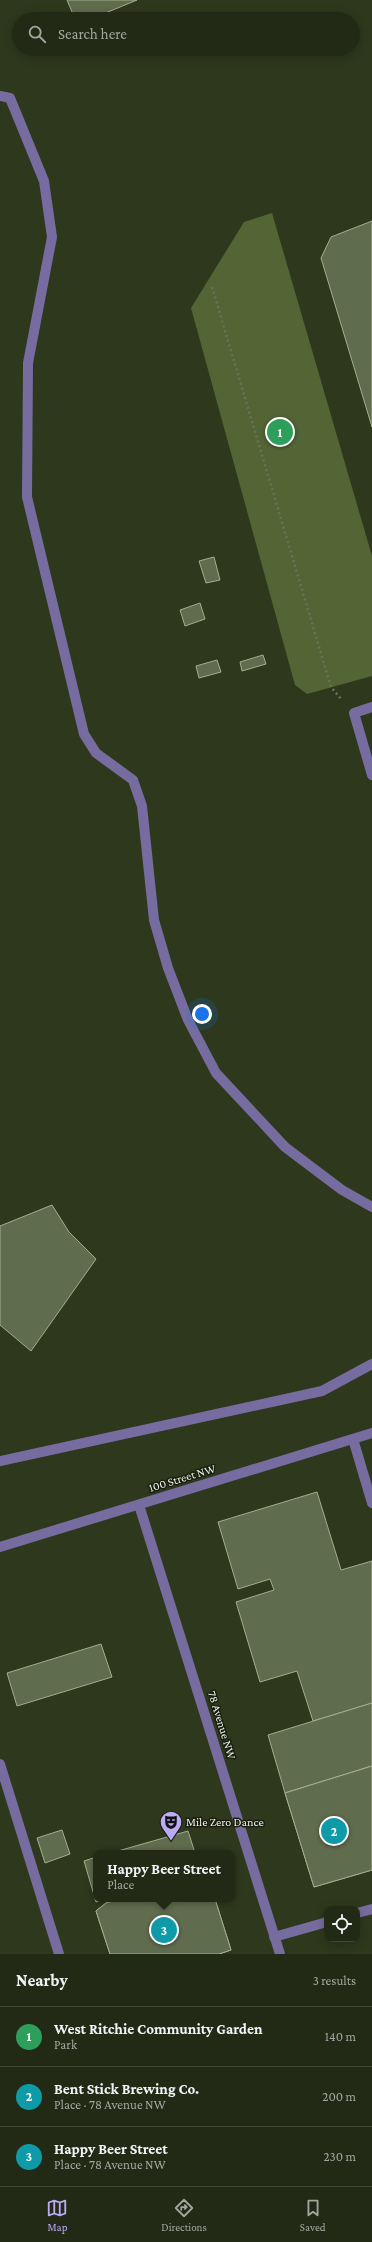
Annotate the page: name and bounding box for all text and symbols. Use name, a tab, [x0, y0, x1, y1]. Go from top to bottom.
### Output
search box	[12, 12, 360, 56]
icon: search	[26, 23, 48, 45]
text: Search here	[58, 26, 127, 42]
pin: 1	[267, 417, 293, 447]
your location	[192, 1004, 212, 1024]
street label: 100 Street NW	[147, 1461, 217, 1495]
street label: 78 Avenue NW	[205, 1689, 239, 1761]
theatre icon: Mile Zero Dance	[158, 1809, 184, 1842]
place label: Mile Zero Dance	[186, 1815, 264, 1829]
pin: 2	[321, 1816, 347, 1846]
popup	[93, 1850, 235, 1902]
text: Happy Beer Street	[107, 1861, 221, 1877]
text: Place	[107, 1877, 134, 1892]
map controls	[324, 1906, 360, 1942]
button: locate	[324, 1906, 360, 1942]
pin: 3	[151, 1915, 177, 1945]
text: Nearby	[16, 1971, 68, 1990]
text: 3 results	[313, 1973, 356, 1988]
text: West Ritchie Community Garden	[54, 2021, 263, 2037]
text: 1	[27, 2029, 31, 2044]
text: 140 m	[325, 2029, 356, 2044]
text: Park	[54, 2037, 77, 2052]
text: Bent Stick Brewing Co.	[54, 2081, 199, 2097]
text: 2	[26, 2089, 32, 2104]
text: 200 m	[322, 2089, 356, 2104]
text: Place · 78 Avenue NW	[54, 2097, 166, 2112]
text: Happy Beer Street	[54, 2141, 168, 2157]
text: 3	[26, 2149, 32, 2164]
text: 230 m	[323, 2149, 356, 2164]
text: Place · 78 Avenue NW	[54, 2157, 166, 2172]
tab: Map	[46, 2197, 68, 2233]
tab: Directions	[161, 2197, 207, 2233]
tab: Saved	[300, 2197, 326, 2233]

